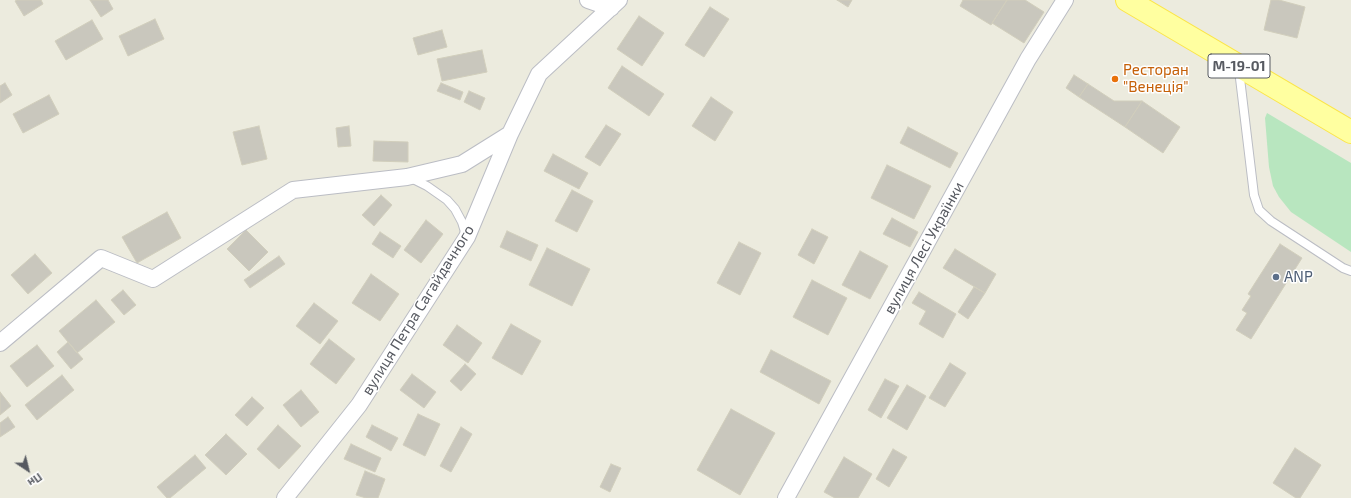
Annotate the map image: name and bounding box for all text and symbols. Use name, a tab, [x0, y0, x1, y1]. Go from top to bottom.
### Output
road number: М-19-01	[1208, 54, 1270, 78]
place label: Ресторан "Венеція"	[1123, 61, 1189, 96]
marker: Ресторан "Венеція"	[1110, 74, 1120, 84]
street label: вулиця Лесі Українки	[880, 179, 968, 317]
street label: вулиця Петра Сагайдачного	[358, 222, 478, 398]
place label: ANP	[1284, 268, 1313, 286]
marker: ANP	[1271, 272, 1281, 282]
north arrow	[8, 450, 48, 490]
text: Пн	[26, 471, 45, 490]

